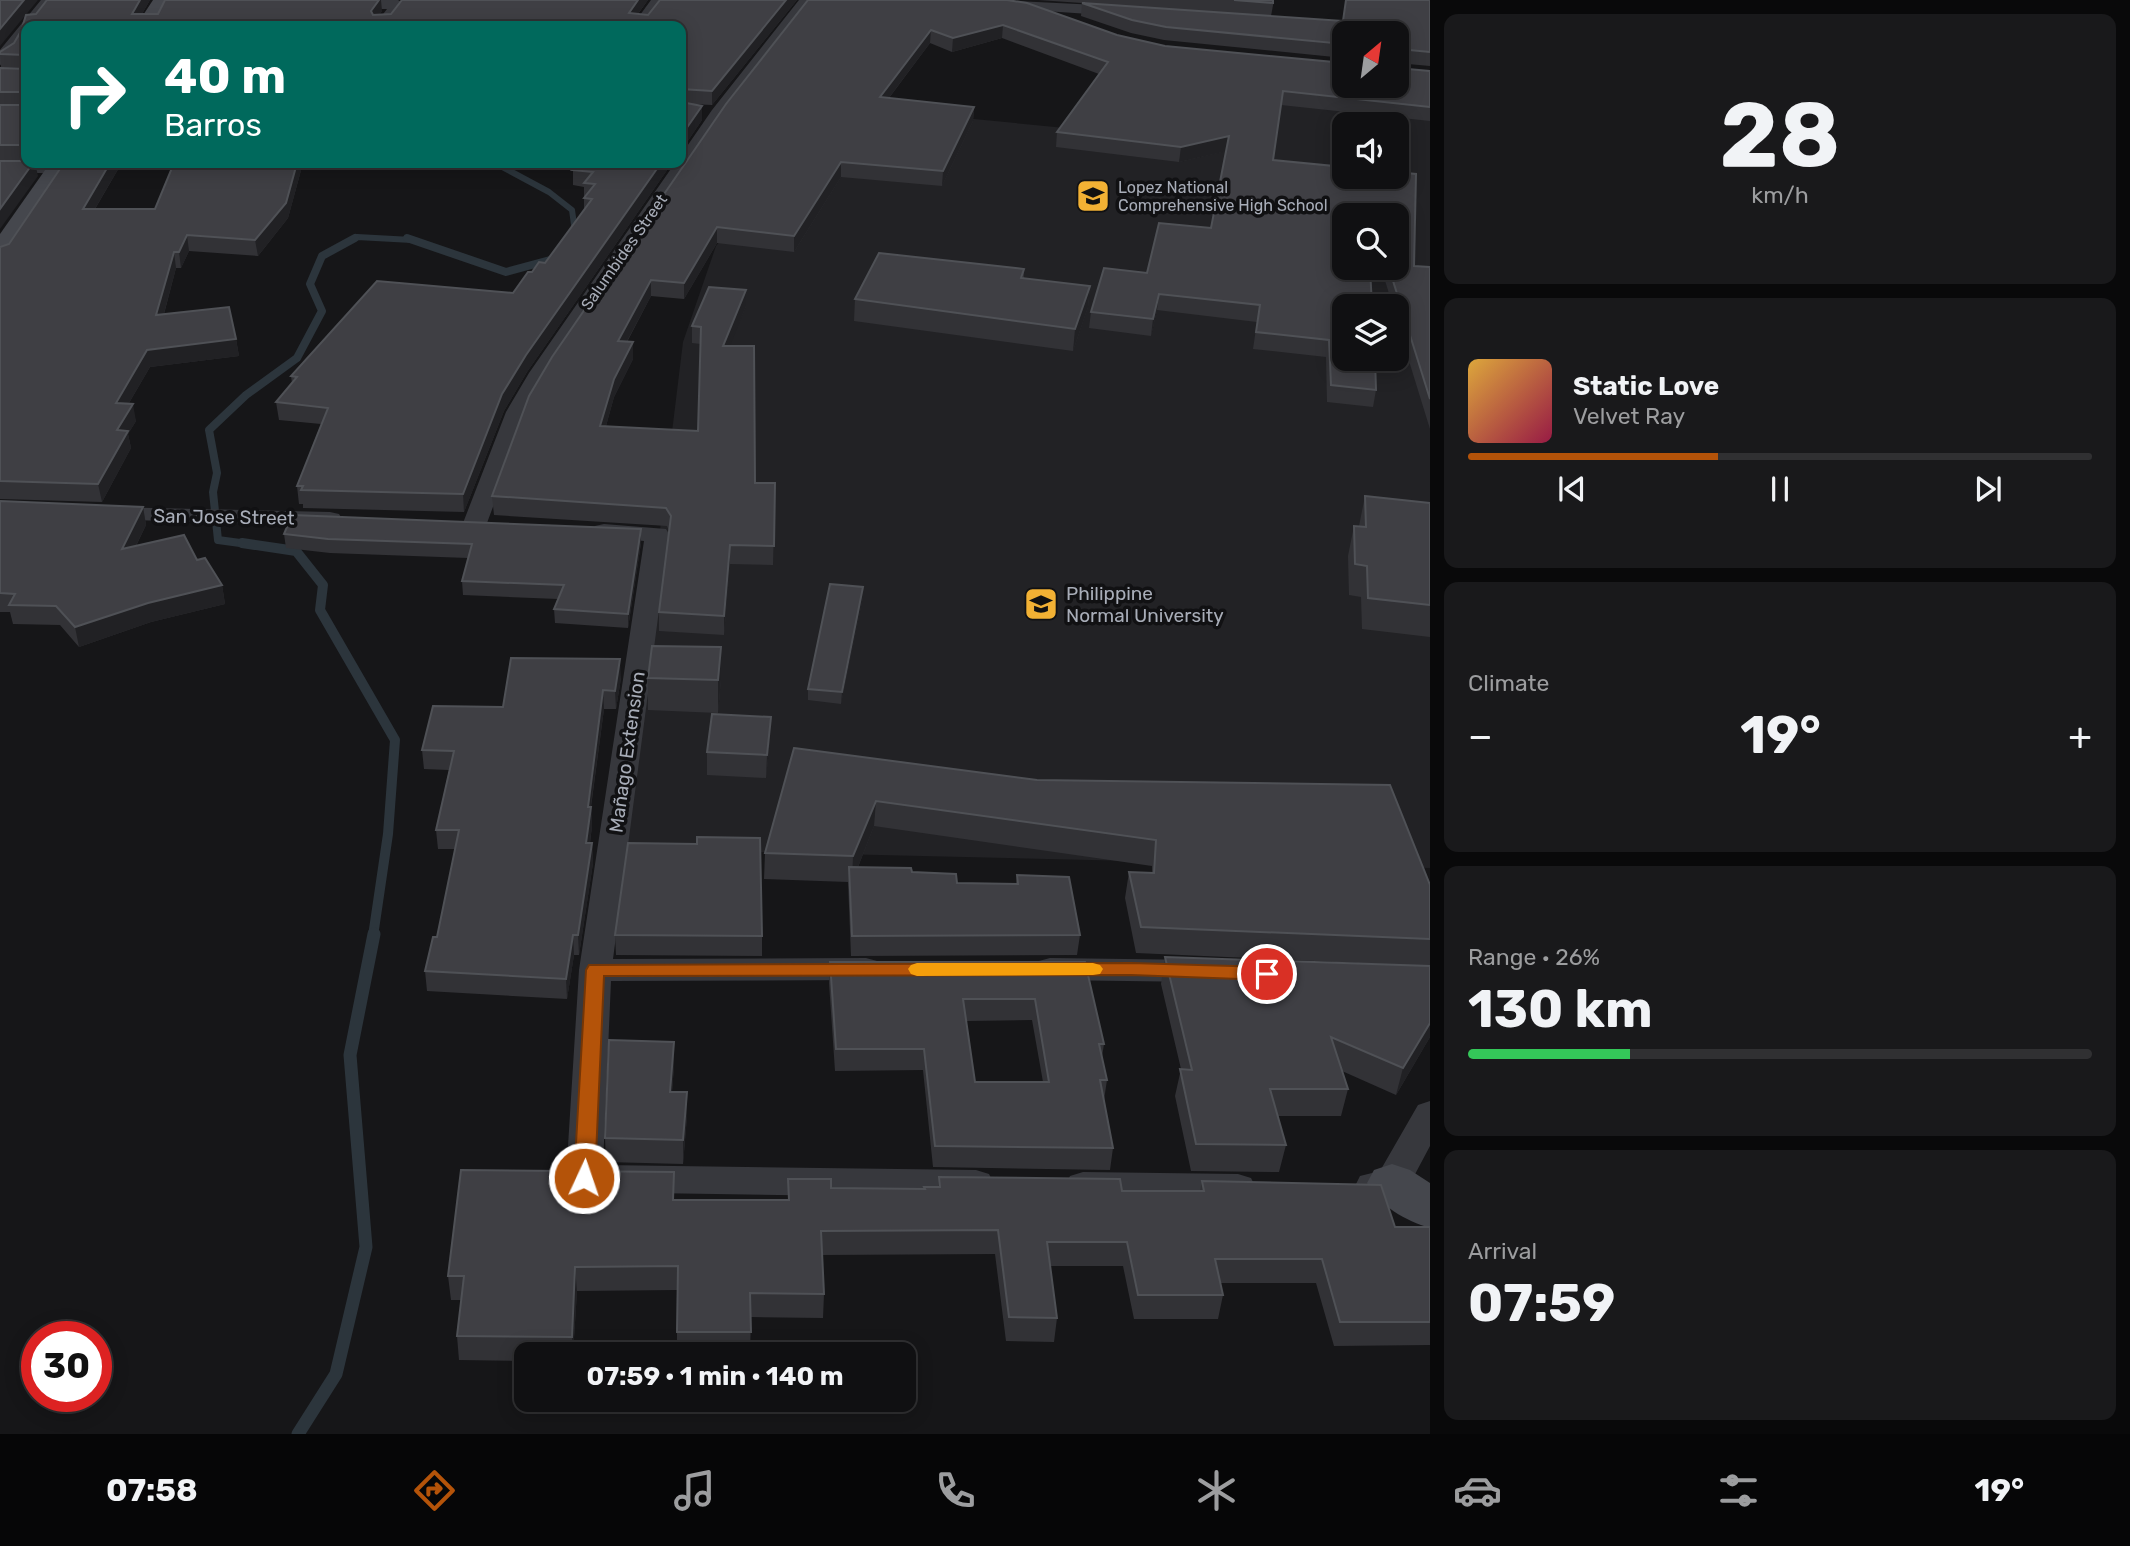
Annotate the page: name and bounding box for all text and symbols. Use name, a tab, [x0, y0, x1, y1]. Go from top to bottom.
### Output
north arrow	[1332, 21, 1409, 98]
map controls	[1332, 21, 1409, 371]
text: 40 m	[164, 47, 286, 105]
icon: right	[49, 49, 140, 140]
text: 28	[1720, 81, 1840, 189]
text: Barros	[164, 106, 262, 144]
button: sound	[1332, 112, 1409, 189]
school or university icon: Lopez National Comprehensive High School	[1074, 177, 1112, 215]
place label: Lopez National Comprehensive High School	[1118, 178, 1328, 215]
text: km/h	[1751, 181, 1809, 209]
street label: Salumbides Street	[577, 191, 671, 313]
button: search	[1332, 203, 1409, 280]
button: layers	[1332, 294, 1409, 371]
text: Static Love	[1573, 371, 1719, 402]
text: Velvet Ray	[1573, 402, 1685, 430]
icon: previous	[1553, 470, 1591, 508]
icon: pause	[1761, 470, 1799, 508]
icon: next	[1969, 470, 2007, 508]
street label: San Jose Street	[153, 504, 295, 530]
place label: Philippine Normal University	[1066, 582, 1224, 627]
school or university icon: Philippine Normal University	[1022, 585, 1060, 623]
text: Climate	[1468, 669, 1549, 697]
street label: Mañago Extension	[604, 670, 650, 834]
text: 19°	[1740, 704, 1821, 766]
text: −	[1468, 713, 1493, 759]
text: +	[2068, 713, 2092, 759]
text: Range · 26%	[1468, 943, 1600, 971]
pin	[1237, 944, 1297, 1004]
icon: arrive	[1248, 955, 1286, 993]
text: 130 km	[1468, 978, 1653, 1040]
position arrow	[547, 1141, 621, 1215]
text: Arrival	[1468, 1237, 1537, 1265]
text: 07:59	[1468, 1272, 1615, 1334]
speed limit sign: 30	[21, 1321, 112, 1412]
text: 07:59 · 1 min · 140 m	[586, 1361, 844, 1392]
icon: directions	[410, 1466, 459, 1515]
icon: music	[670, 1466, 719, 1515]
icon: phone	[931, 1466, 980, 1515]
icon: climate	[1192, 1466, 1241, 1515]
icon: car	[1453, 1466, 1502, 1515]
icon: filters	[1714, 1466, 1763, 1515]
text: 07:58	[106, 1471, 198, 1509]
text: 19°	[1974, 1471, 2024, 1509]

